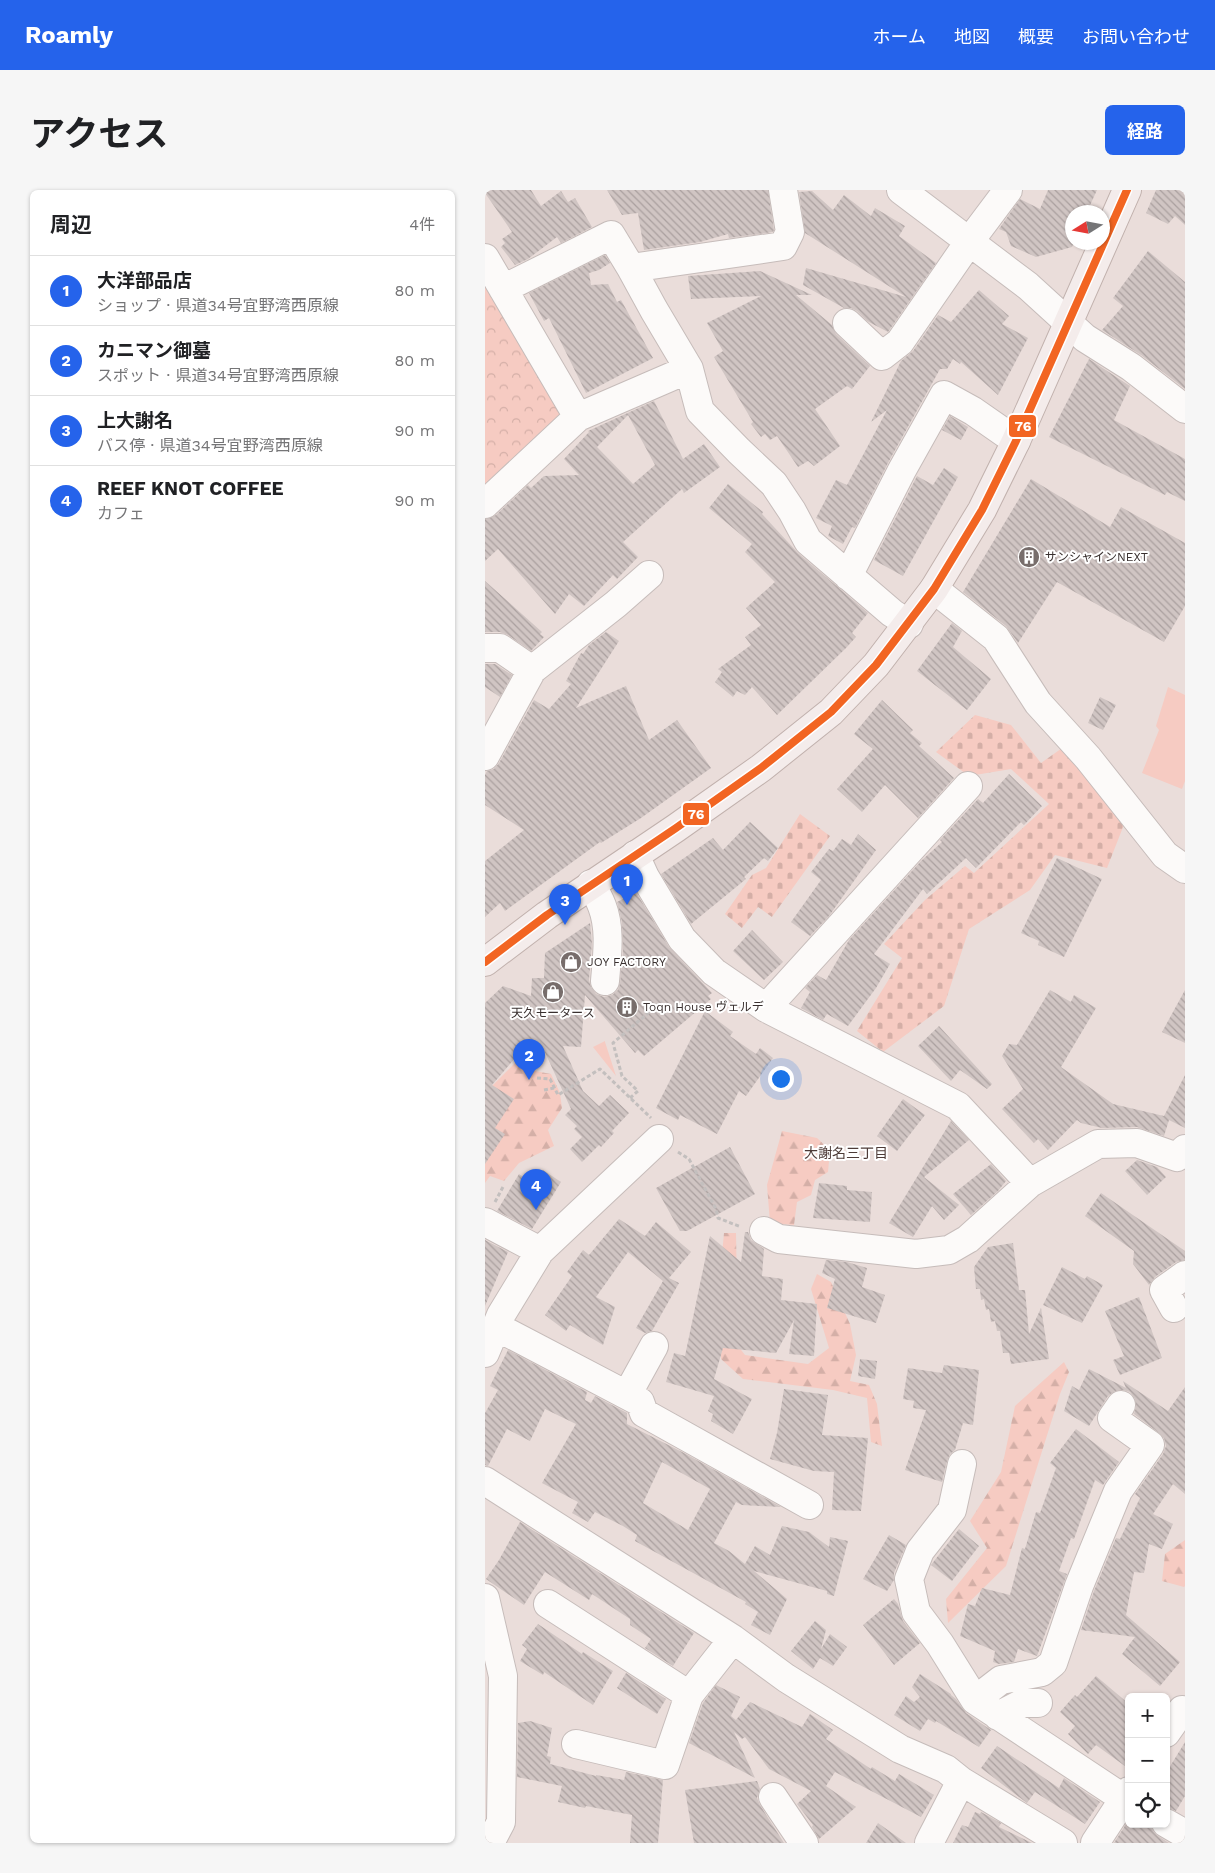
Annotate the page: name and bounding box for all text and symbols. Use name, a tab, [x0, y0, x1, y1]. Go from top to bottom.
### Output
text: Roamly	[25, 21, 113, 49]
text: ホーム	[873, 26, 926, 47]
text: 地図	[954, 26, 990, 47]
text: 概要	[1018, 26, 1054, 47]
text: お問い合わせ	[1082, 26, 1190, 47]
button: 経路	[1105, 105, 1185, 155]
text: アクセス	[30, 113, 168, 155]
north arrow	[1065, 205, 1110, 250]
text: 周辺	[50, 212, 92, 237]
text: 4件	[409, 215, 435, 234]
text: 大洋部品店	[97, 269, 192, 292]
text: 1	[63, 281, 69, 300]
text: 80 m	[394, 281, 435, 300]
text: ショップ · 県道34号宜野湾西原線	[97, 296, 339, 315]
text: カニマン御墓	[97, 339, 211, 362]
text: 2	[61, 351, 71, 370]
text: 80 m	[394, 351, 435, 370]
text: スポット · 県道34号宜野湾西原線	[97, 366, 339, 385]
text: 上大謝名	[97, 409, 173, 432]
line badge: 76	[1008, 414, 1037, 438]
text: 76	[1015, 418, 1032, 434]
text: 3	[61, 421, 71, 440]
text: 90 m	[394, 421, 435, 440]
text: バス停 · 県道34号宜野湾西原線	[97, 436, 323, 455]
text: REEF KNOT COFFEE	[97, 477, 283, 500]
text: 4	[61, 491, 71, 510]
text: 90 m	[394, 491, 435, 510]
text: カフェ	[97, 504, 145, 523]
building icon: サンシャインNEXT	[1017, 545, 1041, 569]
place label: サンシャインNEXT	[1045, 550, 1148, 564]
line badge: 76	[682, 802, 710, 826]
text: 76	[688, 806, 705, 822]
pin: 1	[611, 864, 643, 905]
pin: 3	[549, 884, 581, 925]
shop icon: JOY FACTORY	[559, 950, 583, 974]
place label: JOY FACTORY	[587, 955, 666, 969]
shop icon: 天久モータース	[541, 980, 565, 1004]
building icon: Toqn House ヴェルデ	[615, 995, 639, 1019]
place label: Toqn House ヴェルデ	[643, 1000, 764, 1014]
place label: 天久モータース	[511, 1006, 595, 1020]
pin: 2	[513, 1039, 545, 1080]
your location	[768, 1066, 794, 1092]
district label: 大謝名三丁目	[804, 1145, 888, 1161]
pin: 4	[520, 1169, 552, 1210]
map controls	[1125, 1693, 1170, 1828]
button: +	[1125, 1693, 1170, 1738]
button: −	[1125, 1738, 1170, 1783]
button: locate	[1125, 1783, 1170, 1828]

